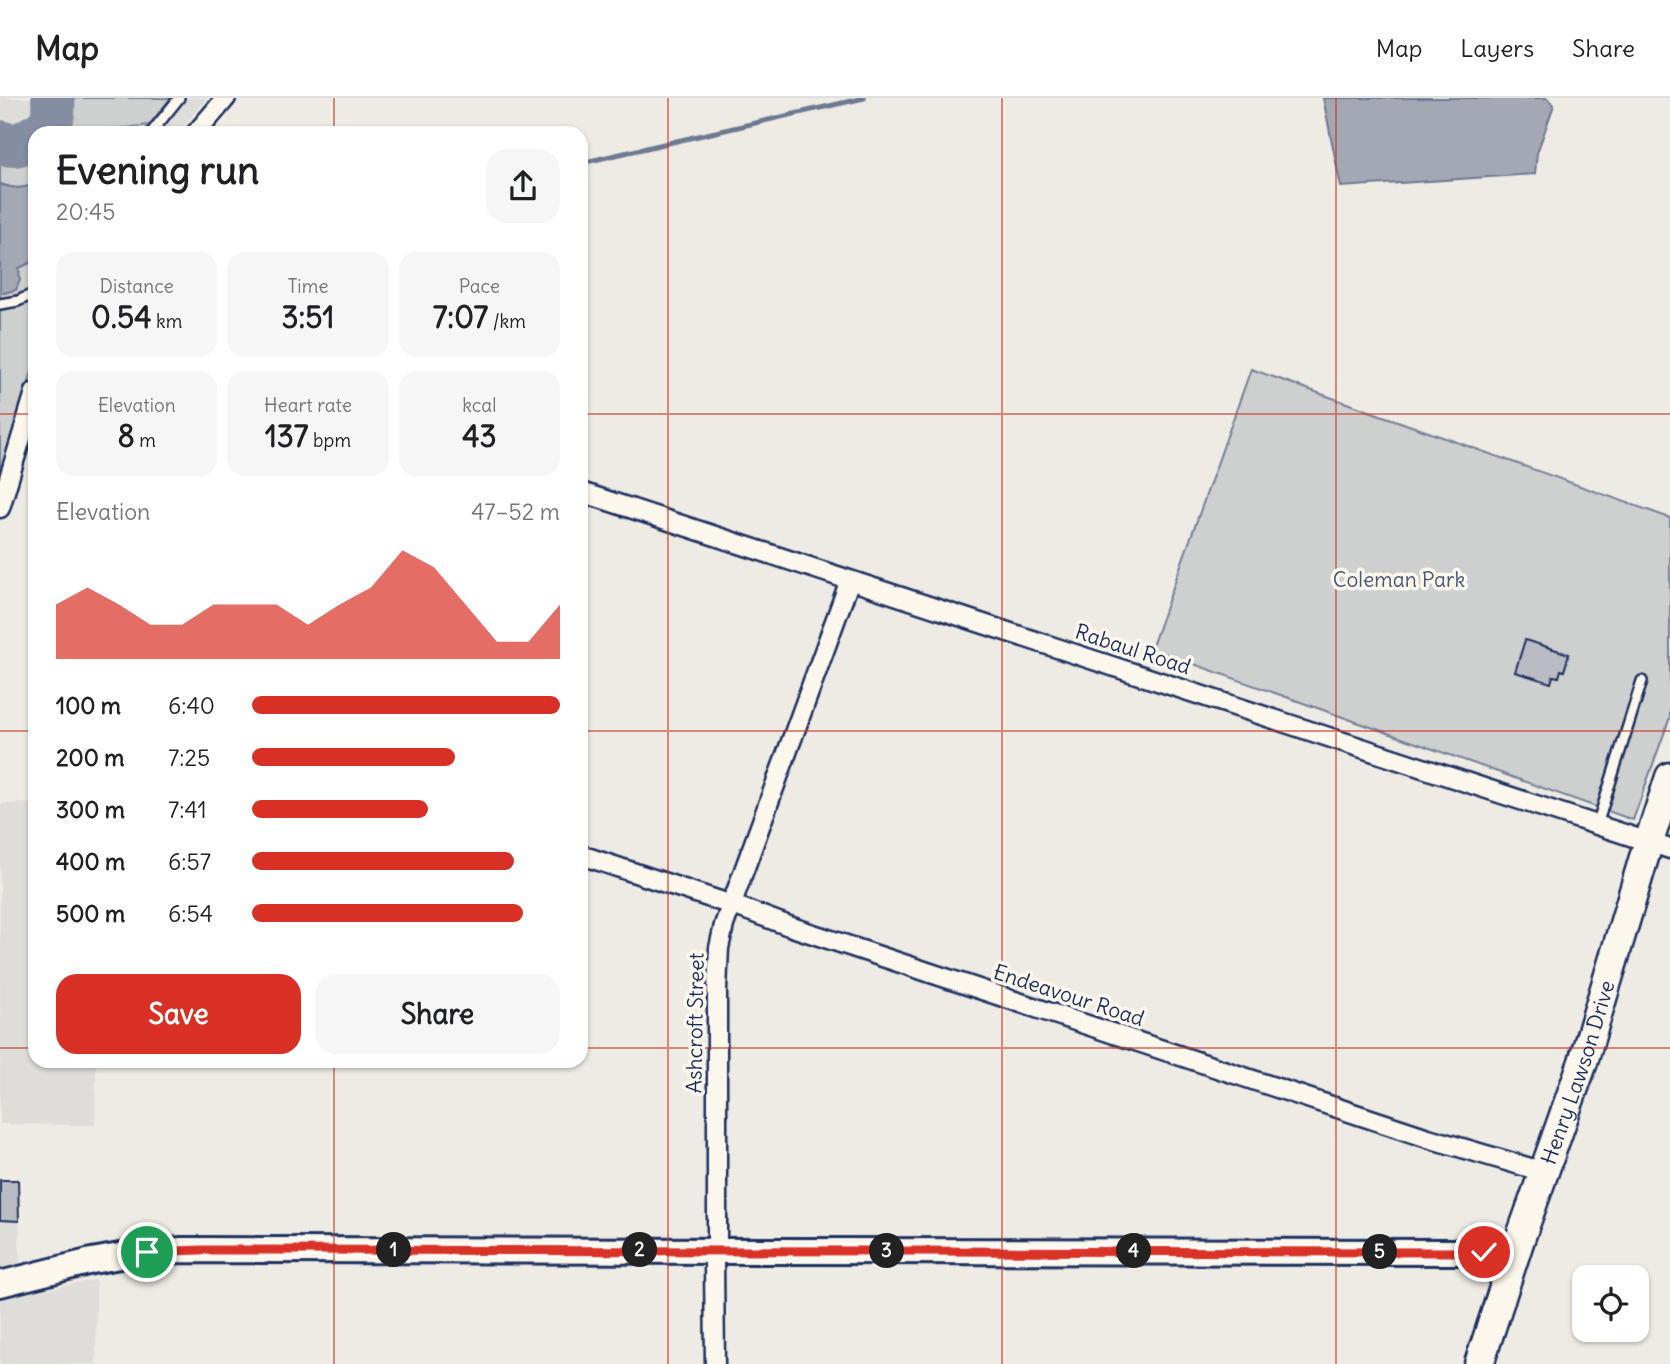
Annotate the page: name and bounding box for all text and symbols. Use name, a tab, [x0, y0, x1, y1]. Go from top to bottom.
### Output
text: Map	[35, 27, 99, 69]
text: Map	[1376, 33, 1422, 63]
text: Layers	[1460, 33, 1534, 63]
text: Share	[1572, 33, 1635, 63]
text: Evening run	[56, 147, 259, 194]
button: share	[486, 149, 560, 223]
text: 20:45	[56, 197, 115, 226]
text: Distance	[100, 274, 174, 298]
text: Time	[287, 274, 329, 298]
text: Pace	[459, 274, 500, 298]
text: 0.54	[91, 298, 151, 336]
text: 3:51	[282, 298, 334, 336]
text: 7:07	[433, 298, 488, 336]
text: km	[151, 309, 182, 333]
text: /km	[488, 309, 526, 333]
text: Elevation	[98, 393, 176, 417]
text: Heart rate	[264, 393, 352, 417]
text: kcal	[462, 393, 496, 417]
text: 8	[117, 417, 135, 455]
text: 137	[265, 417, 309, 455]
text: 43	[462, 417, 497, 455]
text: m	[135, 428, 156, 452]
text: bpm	[309, 428, 351, 452]
text: Elevation	[56, 497, 150, 526]
text: 47–52 m	[471, 497, 560, 526]
park label: Coleman Park	[1333, 566, 1465, 593]
street label: Rabaul Road	[1072, 618, 1194, 680]
text: 100 m	[56, 691, 121, 720]
text: 6:40	[168, 691, 215, 720]
text: 200 m	[56, 743, 125, 772]
text: 7:25	[168, 743, 210, 772]
text: 300 m	[56, 795, 125, 824]
text: 7:41	[168, 795, 207, 824]
text: 400 m	[56, 847, 125, 876]
text: 6:57	[168, 847, 211, 876]
text: 500 m	[56, 899, 125, 928]
text: 6:54	[168, 899, 213, 928]
street label: Ashcroft Street	[680, 952, 710, 1094]
street label: Endeavour Road	[990, 958, 1148, 1032]
button: Save	[56, 974, 301, 1054]
button: Share	[315, 974, 560, 1054]
street label: Henry Lawson Drive	[1534, 977, 1620, 1168]
pin	[117, 1222, 177, 1282]
pin	[1454, 1222, 1514, 1282]
pin: 1	[376, 1232, 412, 1268]
pin: 2	[622, 1232, 658, 1268]
icon: arrive	[128, 1233, 166, 1271]
icon: check	[1465, 1233, 1503, 1271]
pin: 3	[870, 1234, 904, 1268]
pin: 4	[1116, 1234, 1152, 1268]
pin: 5	[1362, 1234, 1398, 1270]
text: 1	[390, 1237, 397, 1261]
text: 2	[634, 1237, 645, 1261]
text: 3	[881, 1238, 892, 1262]
text: 4	[1128, 1238, 1139, 1262]
text: 5	[1374, 1239, 1385, 1263]
map controls	[1572, 1265, 1649, 1342]
button: locate	[1572, 1265, 1649, 1342]

